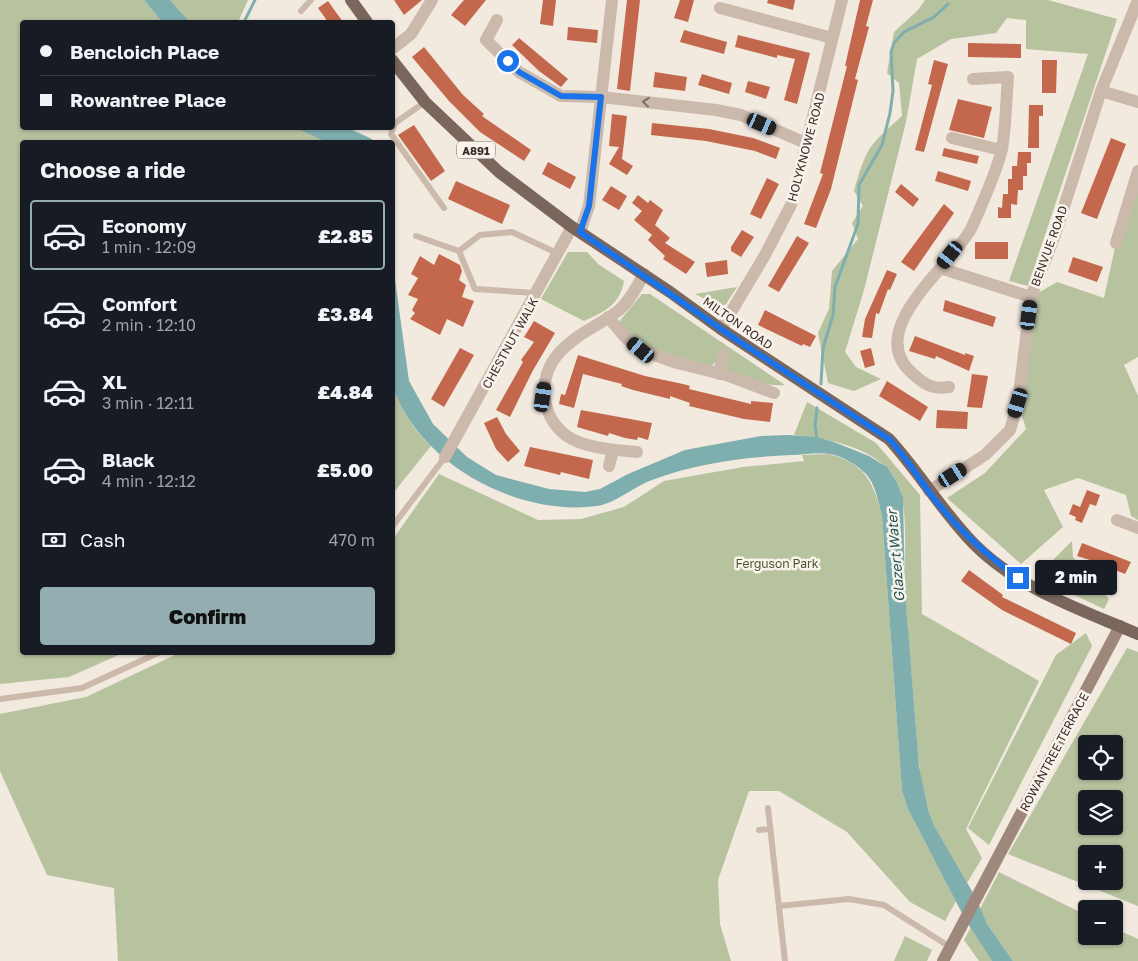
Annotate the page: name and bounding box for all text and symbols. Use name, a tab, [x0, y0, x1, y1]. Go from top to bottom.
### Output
text: Bencloich Place	[70, 40, 219, 63]
route start	[497, 50, 519, 72]
text: Rowantree Place	[70, 88, 226, 111]
street label: HOLYKNOWE ROAD	[784, 91, 828, 203]
one-way arrow	[642, 97, 650, 108]
car	[745, 111, 778, 137]
road number: A891	[457, 142, 495, 158]
text: Choose a ride	[40, 156, 186, 183]
street label: BENVUE ROAD	[1027, 204, 1071, 288]
icon: car	[42, 213, 87, 258]
text: Economy	[102, 214, 187, 237]
text: £2.85	[318, 224, 373, 247]
text: 1 min · 12:09	[102, 237, 196, 257]
car	[934, 239, 965, 271]
icon: car	[42, 291, 87, 336]
text: Comfort	[102, 292, 177, 315]
street label: MILTON ROAD	[700, 294, 776, 352]
street label: CHESTNUT WALK	[479, 295, 541, 391]
car	[1019, 299, 1038, 331]
text: £3.84	[318, 302, 373, 325]
text: 2 min · 12:10	[102, 315, 196, 335]
car	[624, 335, 657, 365]
icon: car	[42, 369, 87, 414]
text: XL	[102, 370, 127, 393]
text: £4.84	[318, 380, 373, 403]
car	[533, 381, 552, 413]
car	[1006, 386, 1029, 420]
text: 3 min · 12:11	[102, 393, 194, 413]
icon: car	[42, 447, 87, 492]
text: Black	[102, 448, 155, 471]
text: £5.00	[317, 458, 373, 481]
car	[936, 461, 969, 489]
text: 4 min · 12:12	[102, 471, 196, 491]
water label: Glazert Water	[882, 507, 907, 603]
icon: cash	[40, 526, 68, 554]
text: Cash	[80, 528, 125, 551]
text: 470 m	[329, 530, 375, 550]
park label: Ferguson Park	[735, 556, 819, 571]
callout: 2 min	[1036, 560, 1118, 596]
route end	[1007, 567, 1029, 589]
text: 2 min	[1055, 567, 1097, 587]
button: Confirm	[40, 587, 375, 645]
street label: ROWANTREE TERRACE	[1016, 690, 1092, 814]
map controls	[1078, 735, 1123, 945]
button: locate	[1078, 735, 1123, 780]
button: layers	[1078, 790, 1123, 835]
button: +	[1078, 845, 1123, 890]
button: −	[1078, 900, 1123, 945]

